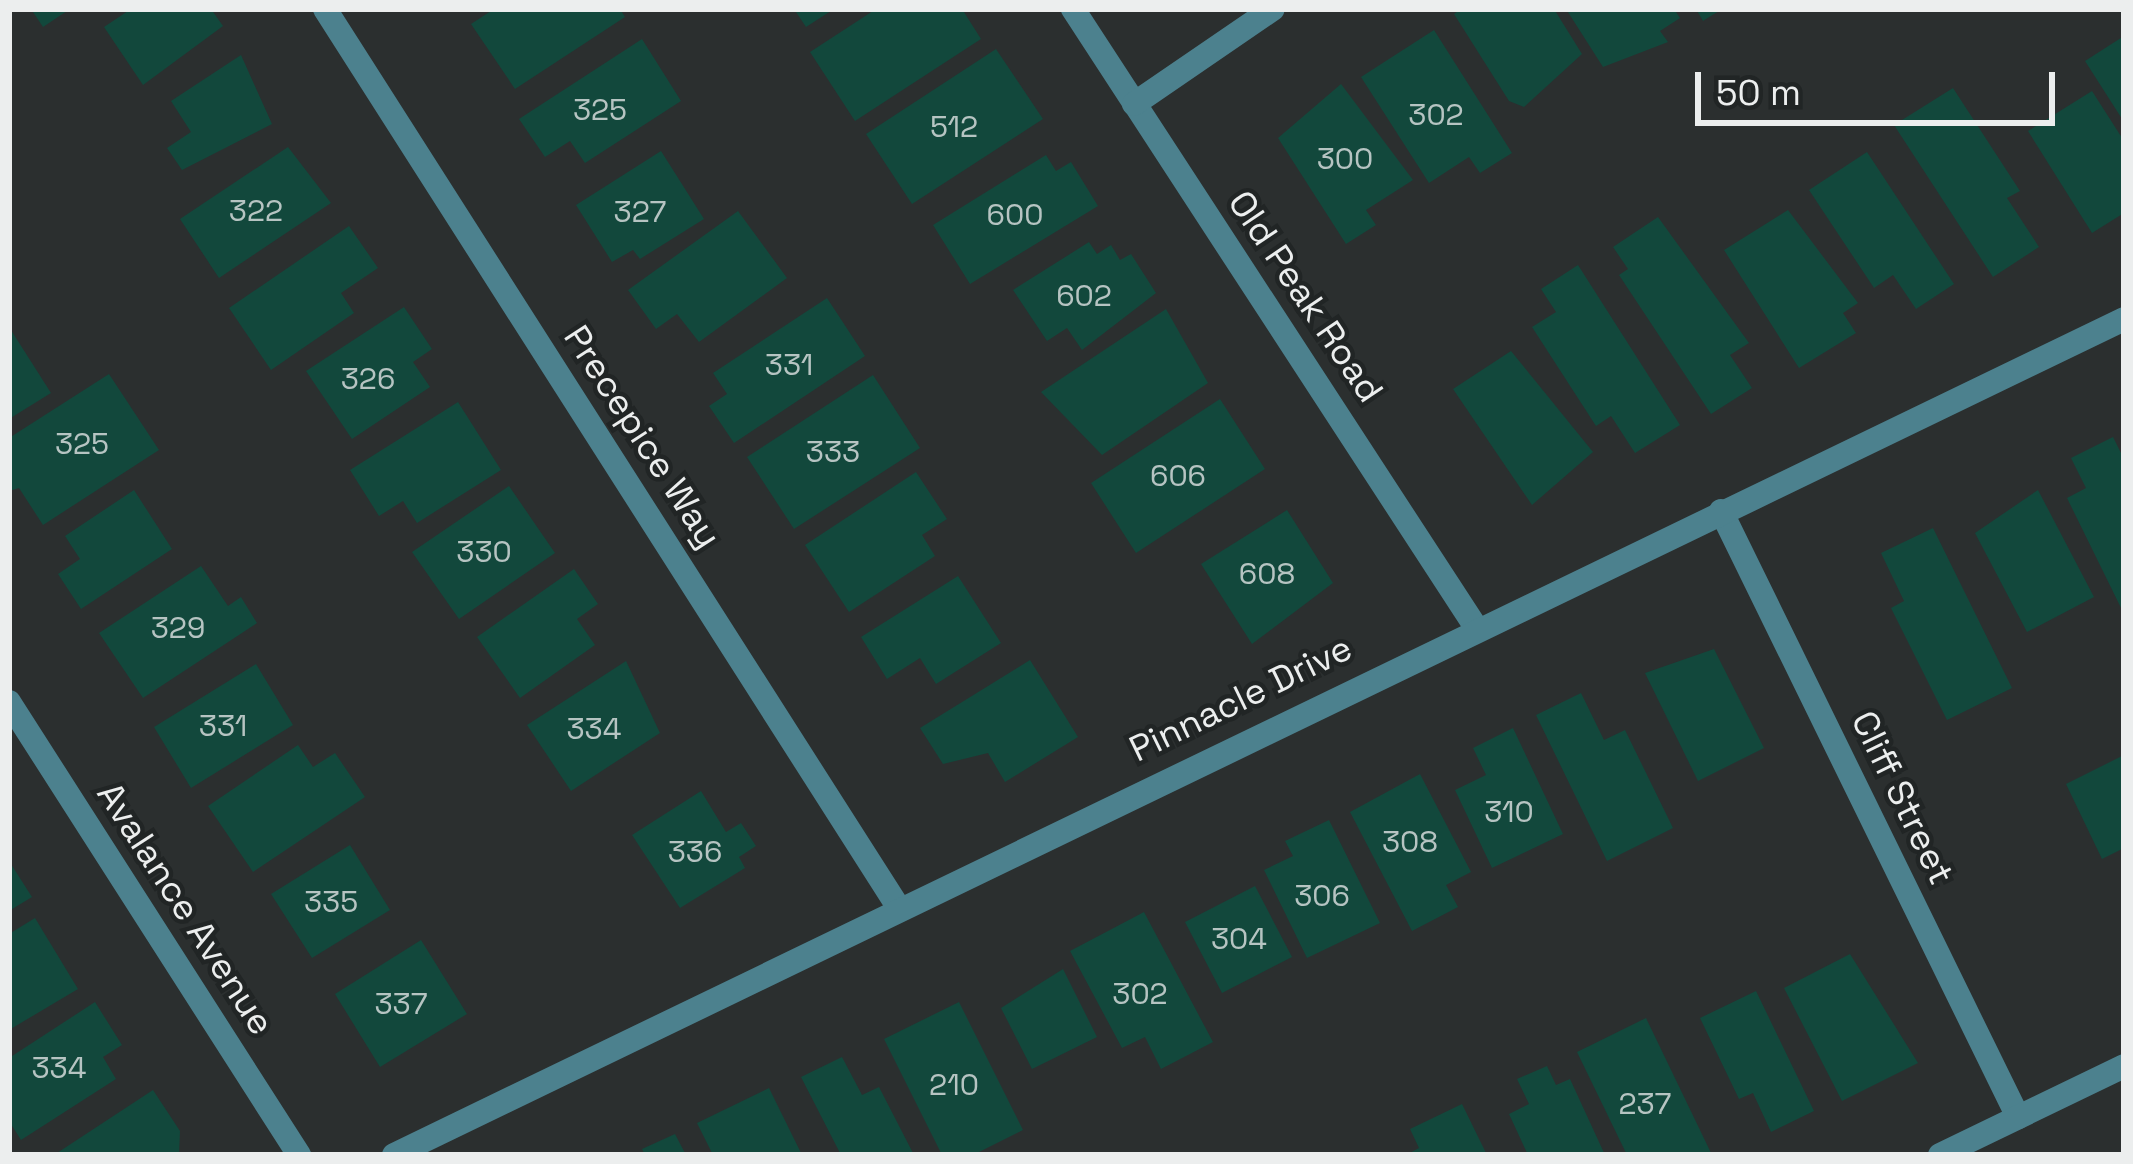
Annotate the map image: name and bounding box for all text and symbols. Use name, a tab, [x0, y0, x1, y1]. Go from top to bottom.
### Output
scale bar	[1701, 48, 2061, 122]
text: 50 m	[1716, 70, 1801, 116]
house number: 325	[573, 92, 627, 128]
house number: 302	[1408, 97, 1464, 133]
house number: 512	[930, 109, 978, 145]
house number: 300	[1317, 141, 1373, 177]
street label: Old Peak Road	[1218, 183, 1392, 411]
house number: 322	[229, 193, 283, 229]
house number: 327	[614, 194, 666, 230]
house number: 600	[987, 197, 1043, 233]
house number: 602	[1056, 278, 1112, 314]
street label: Precepice Way	[554, 318, 730, 556]
house number: 331	[765, 347, 813, 383]
house number: 326	[341, 361, 395, 397]
house number: 325	[55, 426, 109, 462]
house number: 333	[806, 434, 860, 470]
house number: 606	[1150, 458, 1206, 494]
house number: 330	[456, 534, 512, 570]
house number: 608	[1239, 556, 1295, 592]
house number: 329	[151, 610, 205, 646]
street label: Pinnacle Drive	[1123, 627, 1359, 771]
street label: Cliff Street	[1841, 704, 1963, 892]
house number: 331	[199, 708, 247, 744]
house number: 334	[567, 711, 621, 747]
street label: Avalance Avenue	[87, 775, 283, 1043]
house number: 310	[1484, 794, 1534, 830]
house number: 308	[1382, 824, 1438, 860]
house number: 336	[668, 834, 722, 870]
house number: 306	[1294, 878, 1350, 914]
house number: 335	[304, 884, 358, 920]
house number: 304	[1211, 921, 1267, 957]
house number: 302	[1112, 976, 1168, 1012]
house number: 337	[374, 986, 428, 1022]
house number: 334	[32, 1050, 86, 1086]
house number: 210	[929, 1067, 979, 1103]
house number: 237	[1618, 1086, 1672, 1122]

